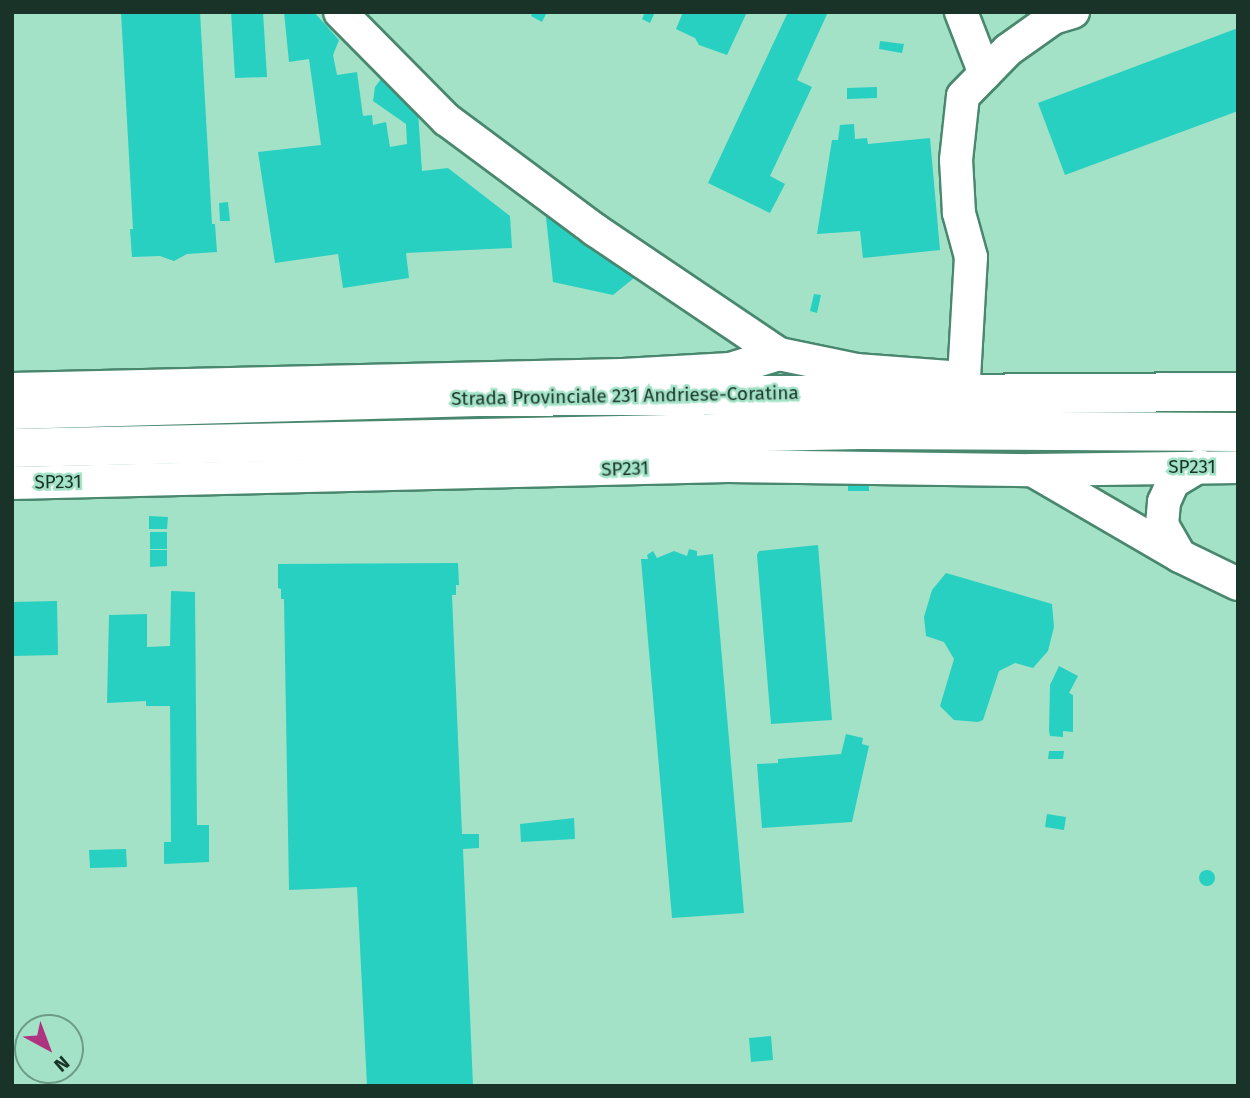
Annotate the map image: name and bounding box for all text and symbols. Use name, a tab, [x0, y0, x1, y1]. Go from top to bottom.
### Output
street label: Strada Provinciale 231 Andriese-Coratina	[451, 382, 799, 410]
street label: SP231	[1168, 456, 1216, 478]
street label: SP231	[601, 457, 649, 481]
street label: SP231	[34, 470, 82, 494]
north arrow	[14, 1014, 84, 1084]
text: N	[49, 1051, 74, 1077]

